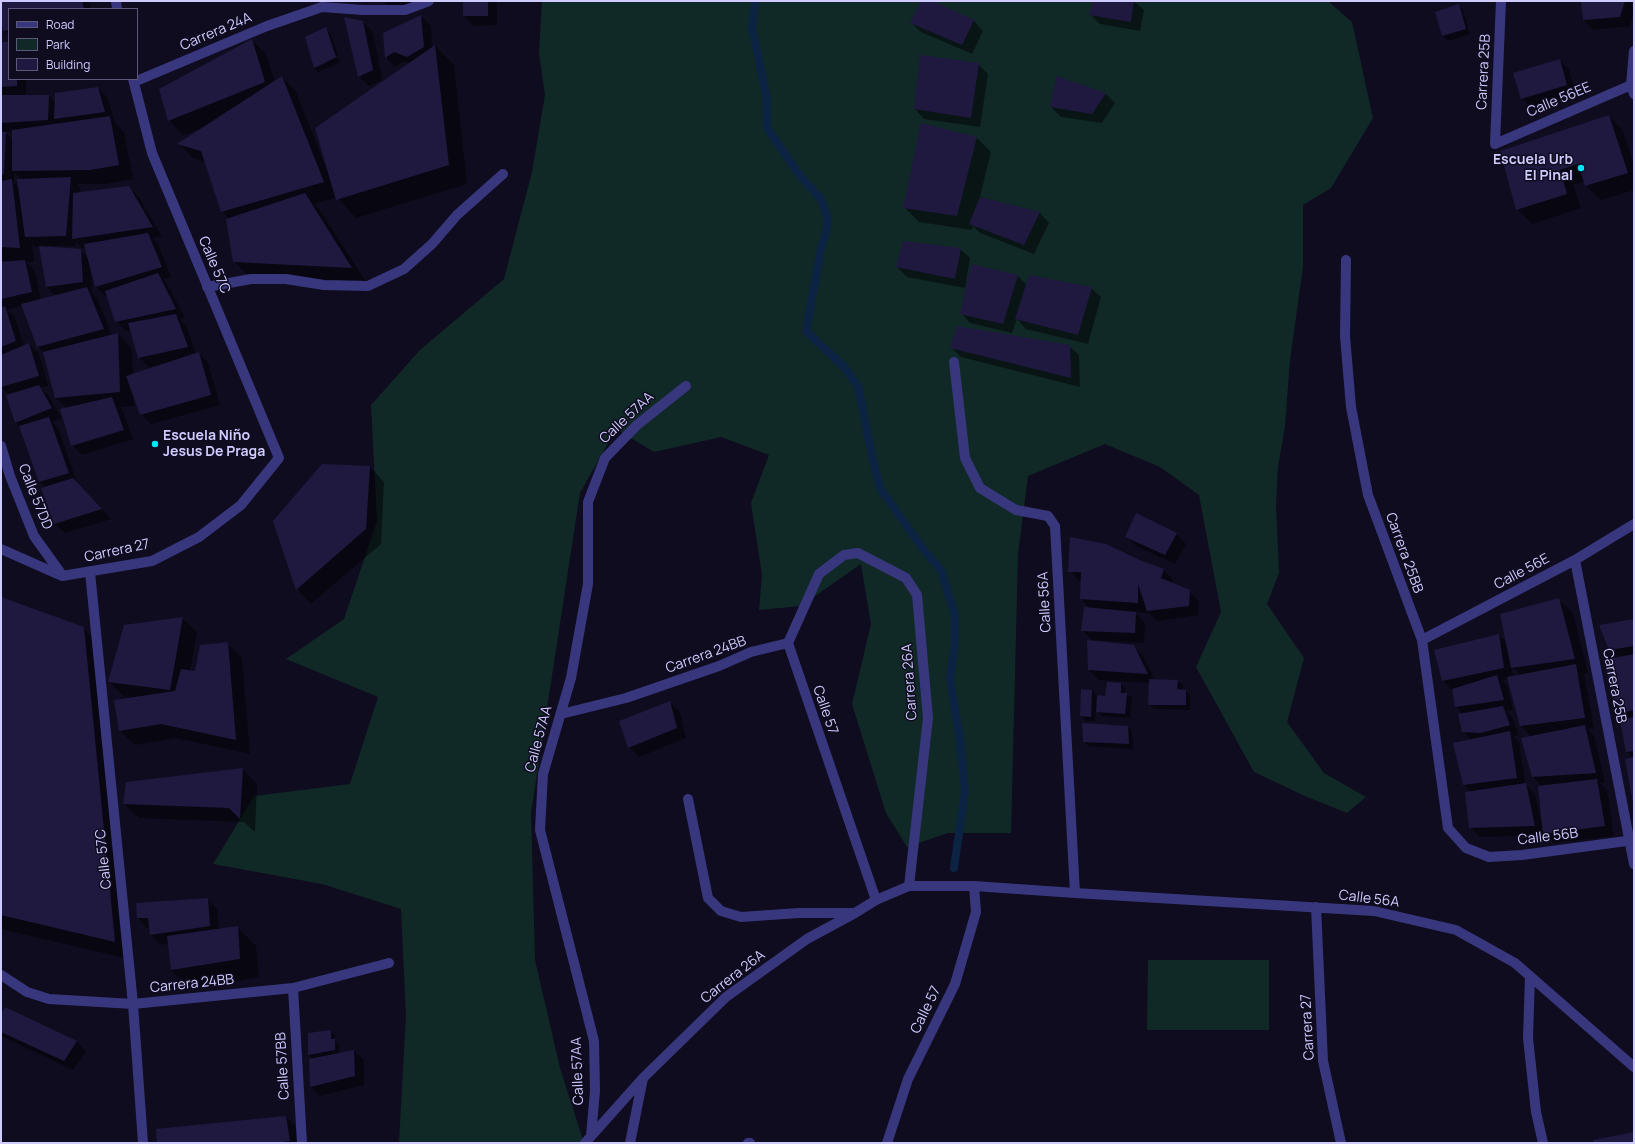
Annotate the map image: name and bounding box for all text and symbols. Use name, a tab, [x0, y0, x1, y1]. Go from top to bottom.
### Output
legend	[8, 8, 138, 80]
street label: Carrera 24A	[178, 9, 254, 55]
text: Road	[46, 16, 74, 33]
street label: Carrera 25B	[1474, 34, 1494, 110]
text: Park	[46, 36, 70, 53]
text: Building	[46, 56, 90, 73]
street label: Calle 56EE	[1524, 79, 1594, 121]
place label: Escuela Urb El Pinal	[1493, 152, 1573, 184]
marker: Escuela Urb El Pinal	[1576, 163, 1586, 173]
street label: Calle 57C	[194, 234, 234, 296]
street label: Calle 57AA	[596, 389, 658, 447]
place label: Escuela Niño Jesus De Praga	[163, 428, 265, 460]
marker: Escuela Niño Jesus De Praga	[150, 439, 160, 449]
street label: Calle 57DD	[14, 462, 56, 532]
street label: Carrera 25BB	[1382, 510, 1426, 596]
street label: Carrera 27	[83, 536, 151, 566]
street label: Calle 56E	[1492, 550, 1552, 594]
street label: Calle 56A	[1035, 571, 1055, 633]
street label: Carrera 24BB	[663, 633, 749, 677]
street label: Carrera 26A	[899, 643, 921, 721]
street label: Carrera 25B	[1599, 647, 1629, 725]
street label: Calle 57	[809, 683, 841, 737]
street label: Calle 57AA	[522, 704, 556, 774]
street label: Calle 56B	[1517, 825, 1579, 849]
street label: Calle 57C	[92, 828, 116, 890]
street label: Calle 56A	[1338, 887, 1400, 911]
street label: Carrera 26A	[698, 947, 768, 1007]
street label: Carrera 24BB	[149, 971, 235, 997]
street label: Calle 57	[907, 984, 945, 1036]
street label: Carrera 27	[1298, 993, 1318, 1061]
street label: Calle 57BB	[273, 1032, 293, 1100]
street label: Calle 57AA	[568, 1037, 588, 1105]

